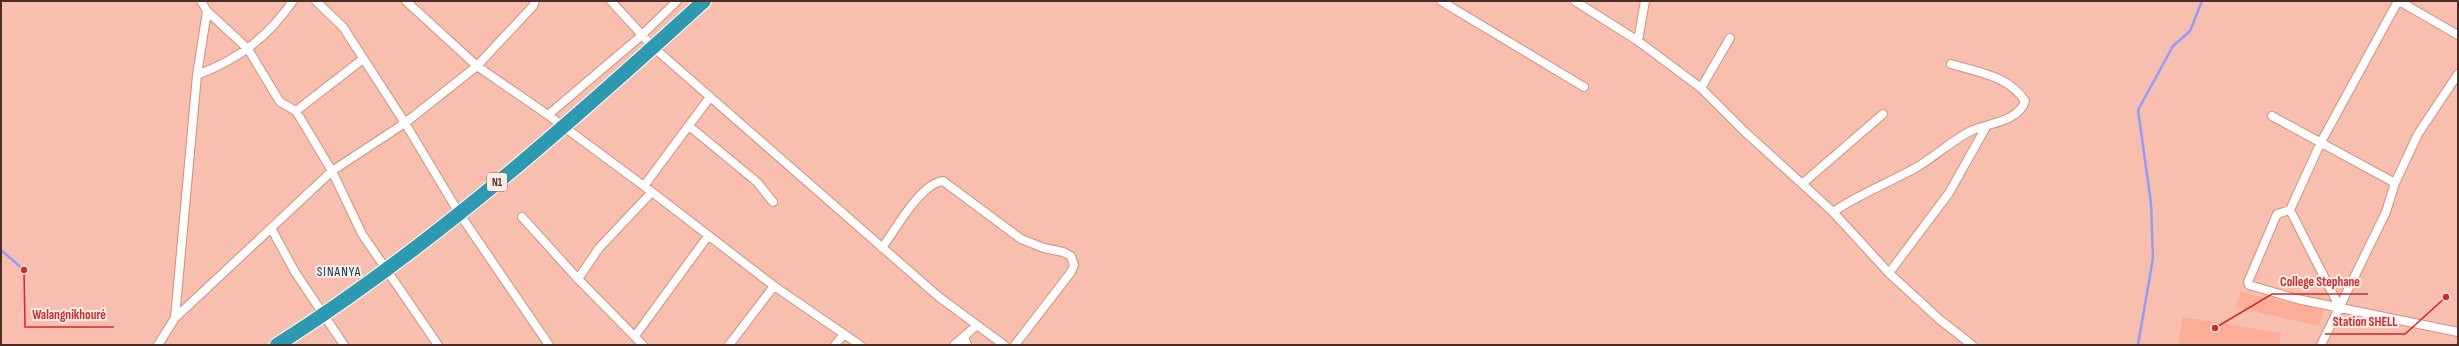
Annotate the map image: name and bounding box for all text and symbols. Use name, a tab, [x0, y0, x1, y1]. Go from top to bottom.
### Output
road number: N1	[487, 173, 507, 191]
district label: SINANYA	[317, 264, 361, 280]
callout: College Stephane	[2272, 269, 2368, 294]
text: College Stephane	[2280, 274, 2360, 290]
callout: Walangnikhouré	[25, 302, 114, 327]
text: Walangnikhouré	[32, 307, 106, 323]
callout: Station SHELL	[2325, 309, 2405, 334]
text: Station SHELL	[2333, 314, 2397, 330]

